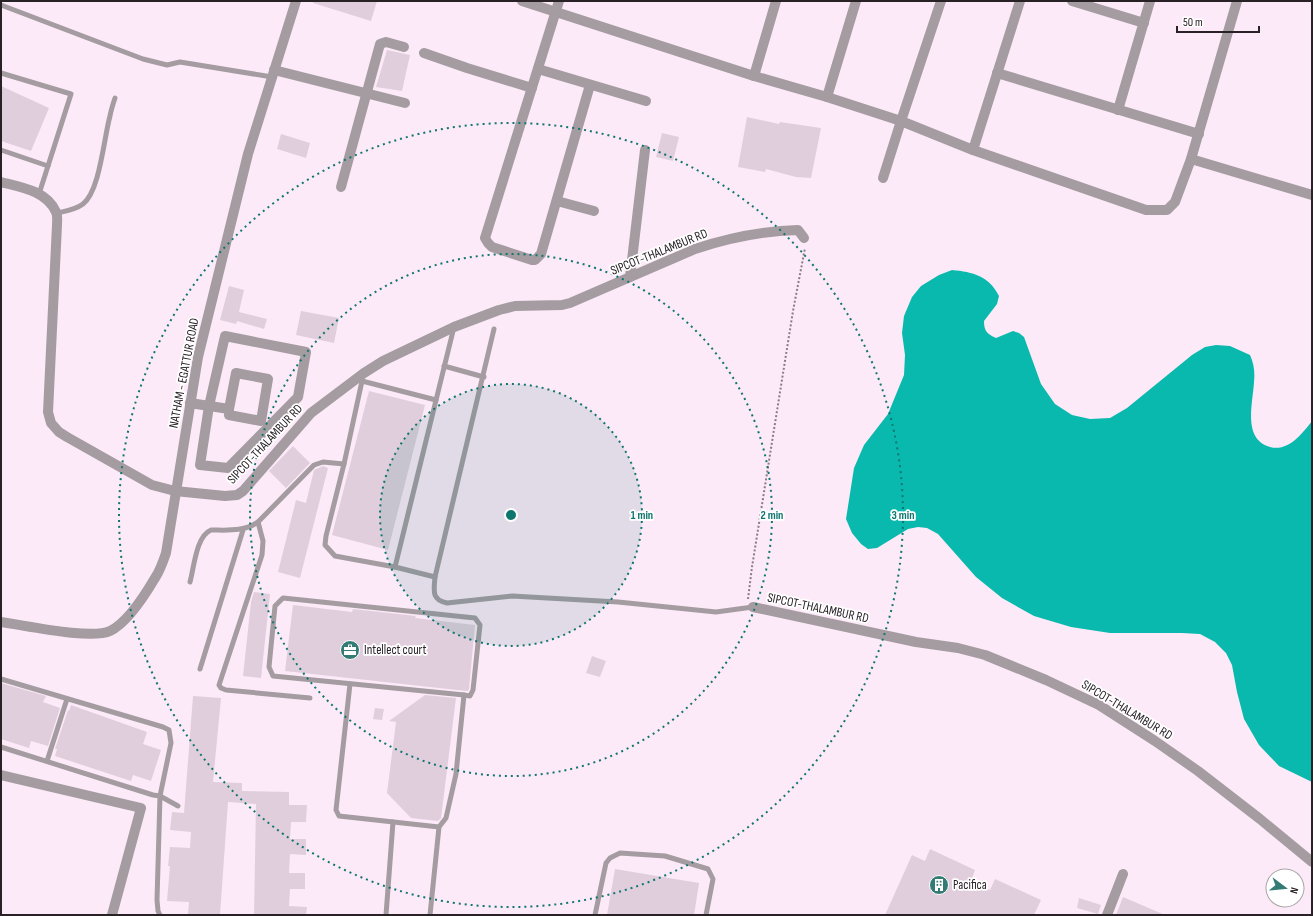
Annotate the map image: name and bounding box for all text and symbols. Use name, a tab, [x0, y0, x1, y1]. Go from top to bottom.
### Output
scale bar	[1177, 8, 1259, 34]
text: 50 m	[1183, 15, 1203, 30]
street label: SIPCOT-THALAMBUR RD	[608, 225, 710, 279]
street label: NATHAM - EGATTUR ROAD	[165, 317, 203, 429]
street label: SIPCOT-THALAMBUR RD	[224, 401, 306, 487]
centre of rings	[504, 508, 518, 522]
text: 1 min	[631, 508, 653, 523]
text: 2 min	[761, 508, 783, 523]
text: 3 min	[892, 508, 914, 523]
street label: SIPCOT-THALAMBUR RD	[766, 589, 870, 627]
office icon: Intellect court	[339, 639, 361, 661]
place label: Intellect court	[364, 642, 426, 658]
street label: SIPCOT-THALAMBUR RD	[1079, 677, 1175, 743]
north arrow	[1265, 868, 1305, 908]
building icon: Pacifica	[928, 874, 950, 896]
place label: Pacifica	[953, 877, 987, 893]
text: N	[1287, 886, 1301, 895]

